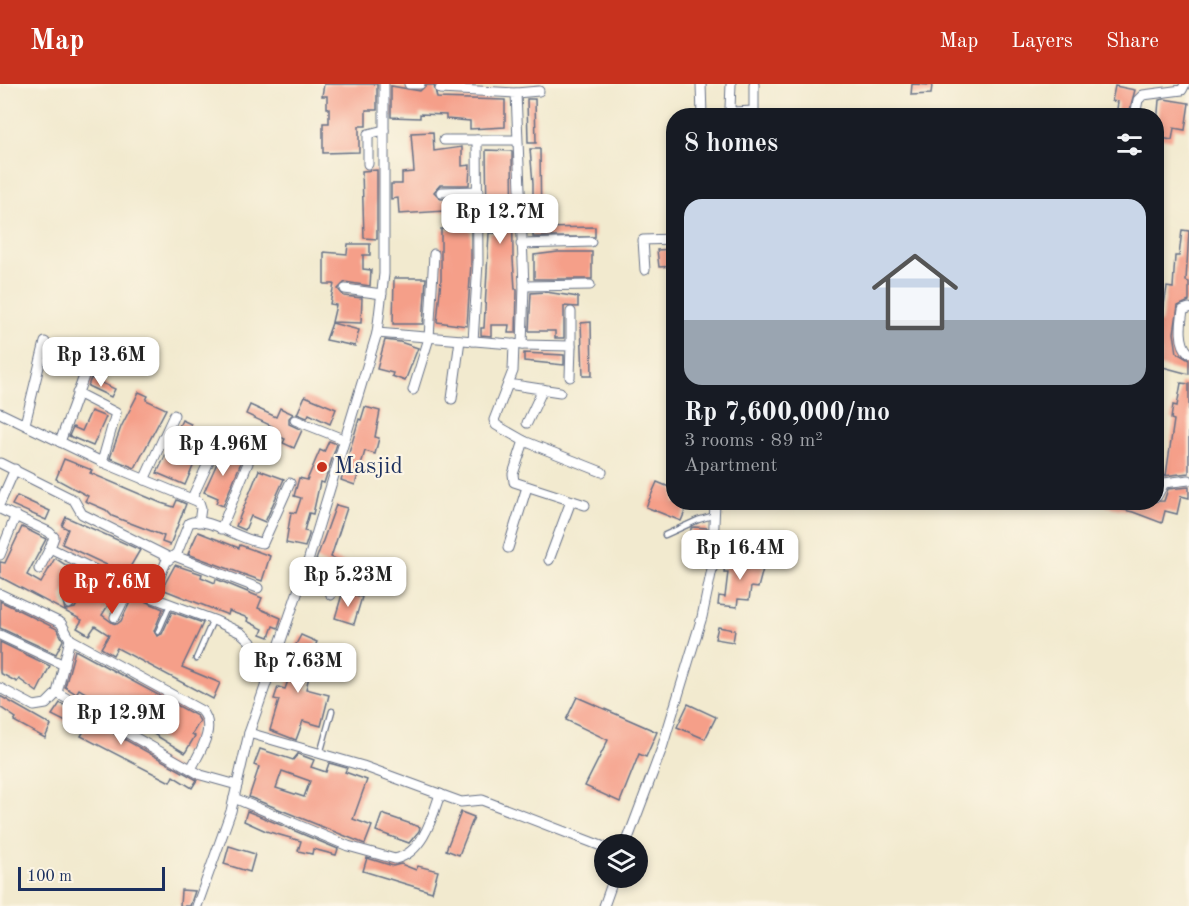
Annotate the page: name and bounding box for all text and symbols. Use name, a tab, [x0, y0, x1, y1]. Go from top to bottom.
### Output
text: Map	[30, 28, 84, 56]
text: Map	[939, 31, 978, 52]
text: Layers	[1011, 31, 1073, 52]
text: Share	[1106, 31, 1159, 52]
icon: filters	[1113, 128, 1146, 161]
text: 8 homes	[684, 131, 778, 157]
pin: Rp 12.7M	[438, 194, 562, 245]
text: Rp 12.7M	[455, 203, 545, 223]
icon: home	[861, 238, 969, 346]
pin: Rp 13.6M	[39, 337, 163, 388]
text: Rp 13.6M	[56, 346, 146, 366]
text: Rp 7,600,000/mo	[684, 400, 890, 426]
pin: Rp 4.96M	[161, 426, 285, 477]
text: 3 rooms · 89 m²	[684, 431, 823, 451]
text: Rp 4.96M	[178, 435, 268, 455]
place label: Masjid	[334, 455, 403, 479]
text: Apartment	[684, 456, 778, 476]
marker: Masjid	[315, 460, 329, 474]
pin: Rp 16.4M	[678, 530, 802, 581]
text: Rp 16.4M	[695, 539, 785, 559]
pin: Rp 5.23M	[286, 557, 410, 608]
pin: Rp 7.6M	[57, 564, 167, 615]
text: Rp 5.23M	[303, 566, 393, 586]
text: Rp 7.6M	[73, 573, 151, 593]
pin: Rp 7.63M	[236, 643, 360, 694]
text: Rp 7.63M	[253, 652, 343, 672]
pin: Rp 12.9M	[59, 695, 183, 746]
text: Rp 12.9M	[76, 704, 166, 724]
map controls	[594, 834, 648, 888]
button: layers	[594, 834, 648, 888]
scale bar	[18, 864, 165, 892]
text: 100 m	[27, 869, 72, 885]

